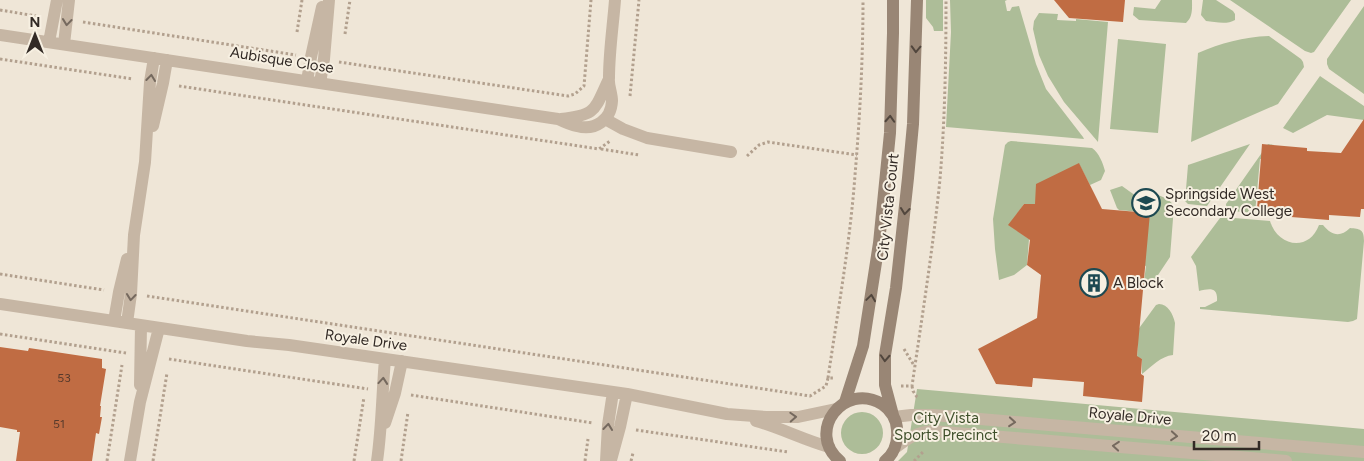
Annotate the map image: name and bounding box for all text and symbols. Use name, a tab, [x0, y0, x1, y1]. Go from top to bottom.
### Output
north arrow	[10, 10, 60, 60]
text: N	[30, 14, 40, 31]
one-way arrow	[62, 18, 73, 26]
street label: Aubisque Close	[229, 43, 335, 77]
one-way arrow	[910, 45, 921, 53]
one-way arrow	[145, 74, 156, 82]
one-way arrow	[885, 115, 896, 123]
street label: City Vista Court	[873, 152, 903, 262]
place label: Springside West Secondary College	[1165, 185, 1292, 220]
school or university icon: Springside West Secondary College	[1131, 188, 1161, 218]
one-way arrow	[900, 207, 911, 215]
building icon: A Block	[1079, 268, 1109, 298]
place label: A Block	[1113, 274, 1164, 292]
one-way arrow	[125, 293, 136, 301]
one-way arrow	[865, 294, 876, 302]
street label: Royale Drive	[324, 325, 408, 355]
one-way arrow	[880, 355, 890, 363]
house number: 53	[57, 371, 71, 385]
one-way arrow	[377, 376, 388, 384]
street label: Royale Drive	[1088, 403, 1172, 429]
park label: City Vista Sports Precinct	[894, 409, 998, 444]
one-way arrow	[789, 411, 797, 422]
one-way arrow	[1009, 416, 1017, 427]
house number: 51	[53, 417, 65, 431]
scale bar	[1194, 418, 1259, 450]
one-way arrow	[602, 422, 613, 430]
text: 20 m	[1202, 427, 1236, 445]
one-way arrow	[1170, 430, 1178, 441]
one-way arrow	[1112, 441, 1120, 452]

